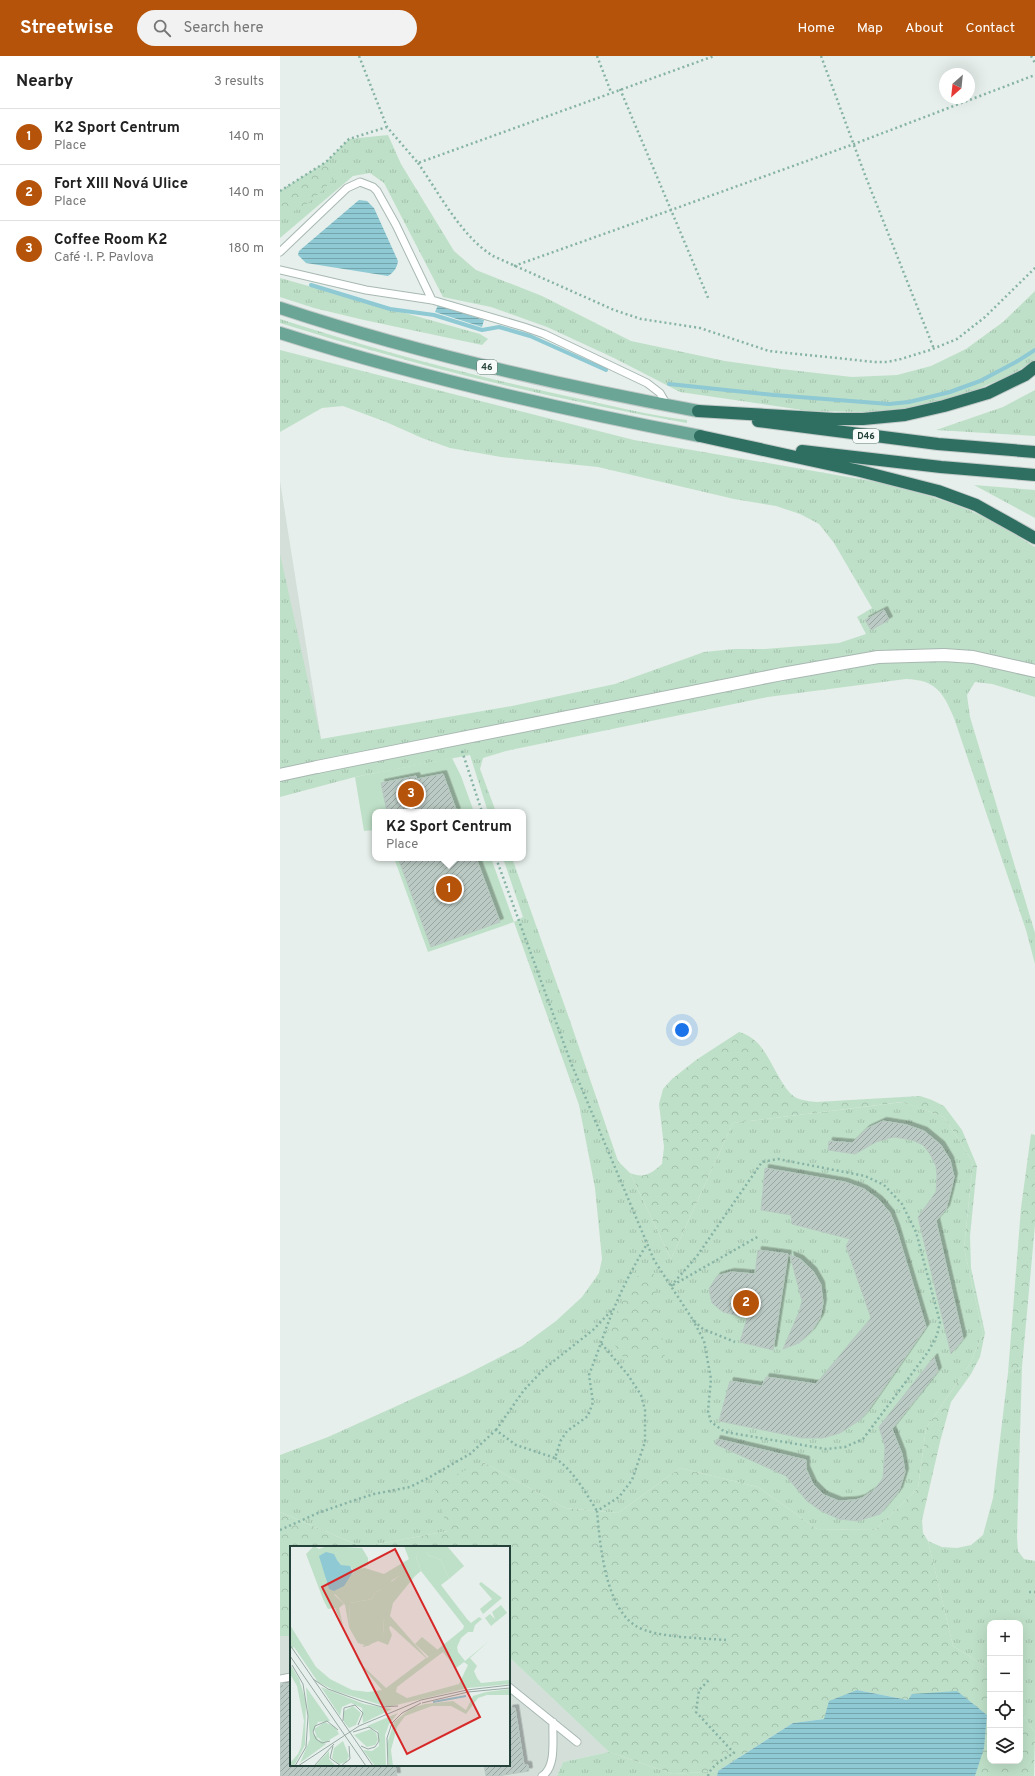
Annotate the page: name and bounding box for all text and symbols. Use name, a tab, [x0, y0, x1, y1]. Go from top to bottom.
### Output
search box	[137, 10, 417, 46]
text: Streetwise	[20, 16, 113, 40]
icon: search	[151, 17, 173, 39]
text: Search here	[183, 19, 264, 38]
text: Home	[798, 20, 835, 37]
text: Map	[857, 20, 883, 37]
text: About	[905, 20, 944, 37]
text: Contact	[966, 20, 1015, 37]
north arrow	[939, 68, 975, 104]
text: Nearby	[16, 71, 73, 93]
text: 3 results	[214, 74, 264, 90]
text: K2 Sport Centrum	[54, 119, 180, 138]
text: 1	[26, 129, 32, 145]
text: 140 m	[229, 129, 264, 145]
text: Place	[54, 138, 86, 154]
text: Fort XIII Nová Ulice	[54, 175, 188, 194]
text: 2	[25, 185, 33, 201]
text: 140 m	[229, 185, 264, 201]
text: Place	[54, 194, 86, 210]
text: Coffee Room K2	[54, 231, 167, 250]
text: 3	[25, 241, 33, 257]
text: 180 m	[229, 241, 264, 257]
text: Café · I. P. Pavlova	[54, 250, 154, 266]
road number: 46	[477, 360, 497, 374]
road number: D46	[853, 429, 879, 443]
pin: 3	[398, 779, 424, 809]
popup	[372, 809, 526, 861]
text: K2 Sport Centrum	[386, 818, 512, 837]
text: Place	[386, 837, 418, 853]
pin: 1	[436, 874, 462, 904]
your location	[672, 1020, 692, 1040]
pin: 2	[733, 1288, 759, 1318]
inset map	[290, 1546, 510, 1766]
map controls	[987, 1620, 1023, 1764]
button: +	[987, 1620, 1023, 1656]
button: −	[987, 1656, 1023, 1692]
button: locate	[987, 1692, 1023, 1728]
button: layers	[987, 1728, 1023, 1764]

